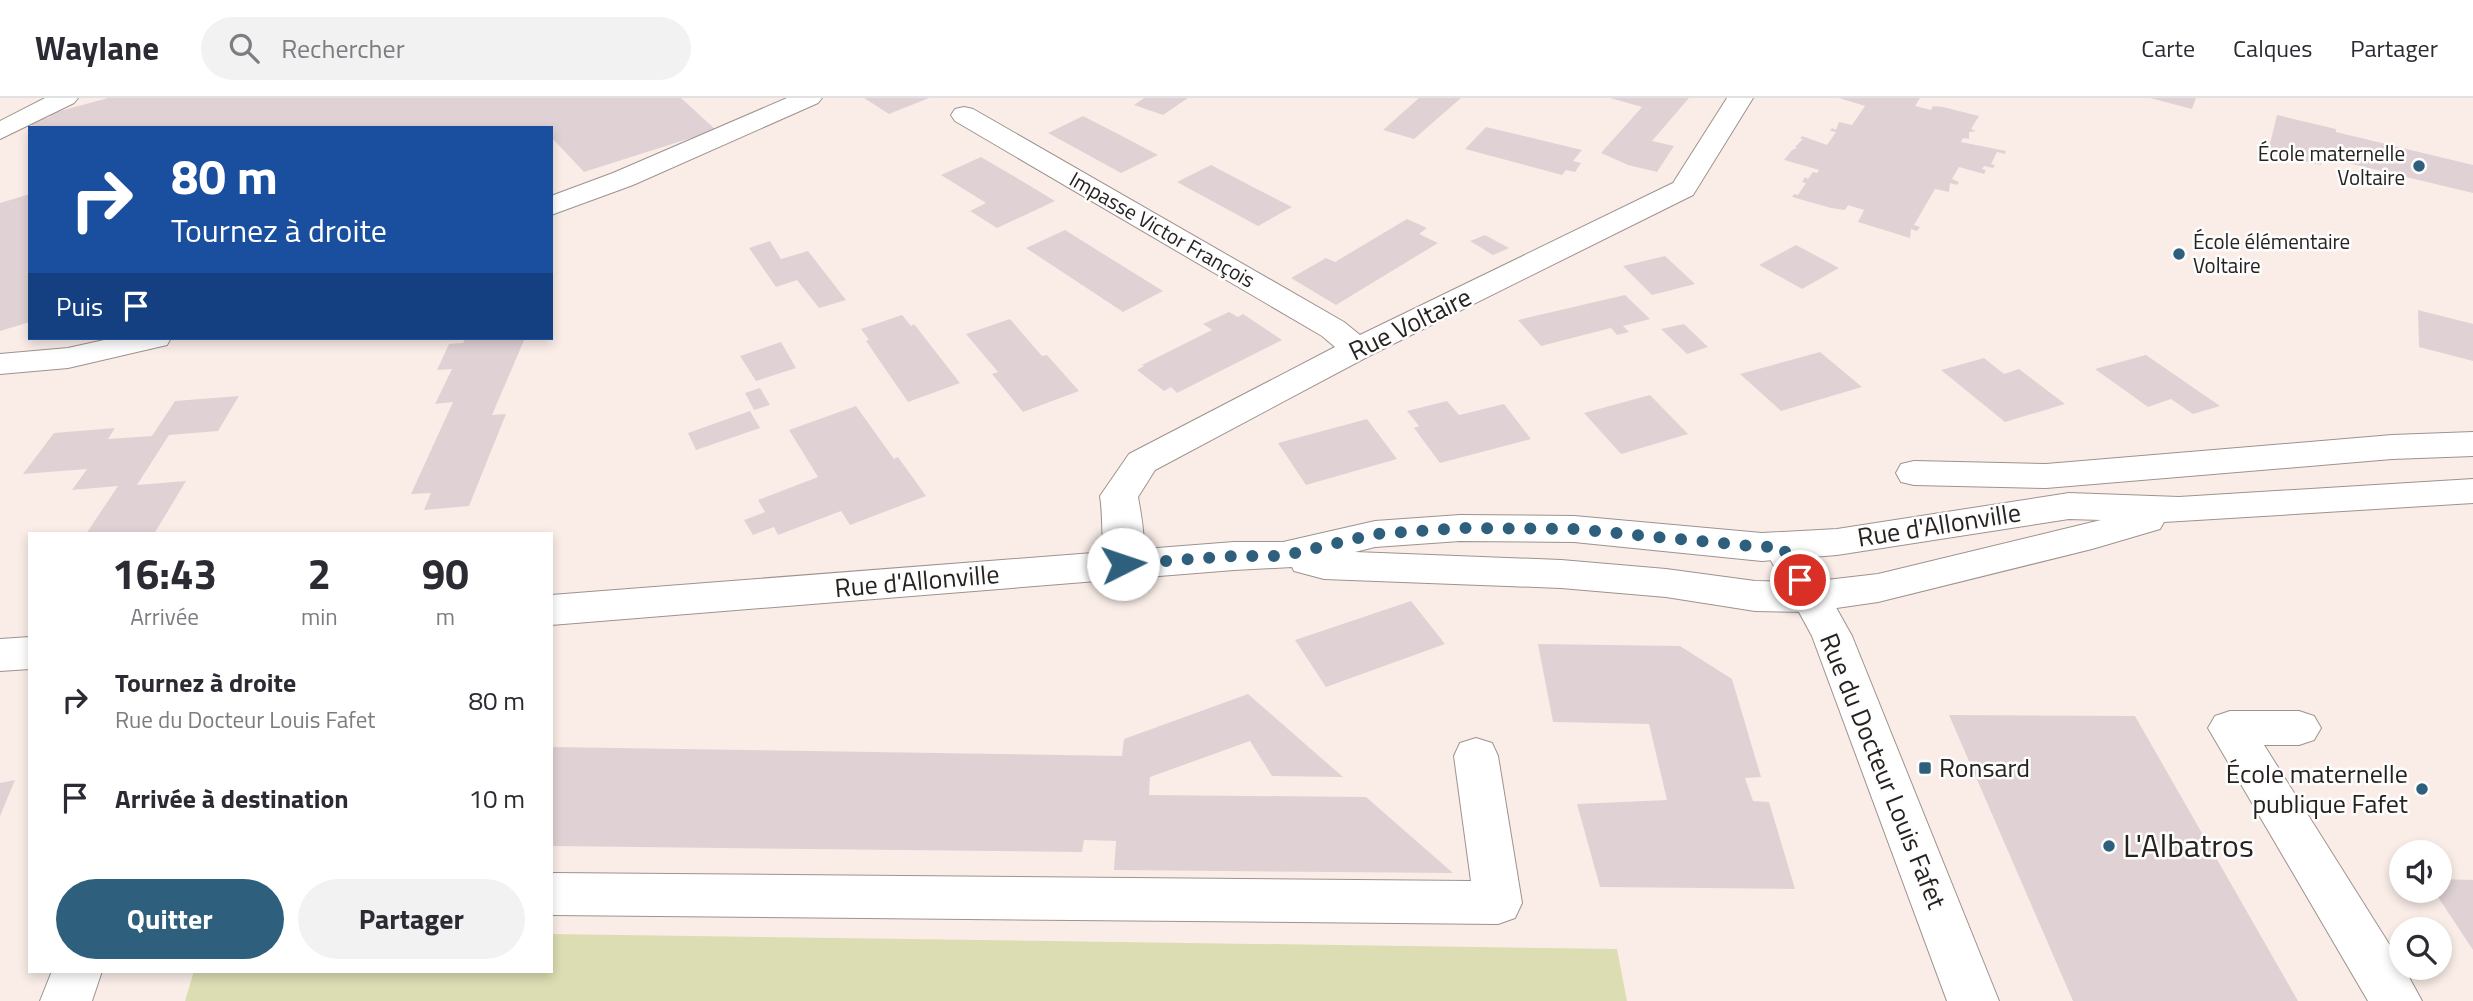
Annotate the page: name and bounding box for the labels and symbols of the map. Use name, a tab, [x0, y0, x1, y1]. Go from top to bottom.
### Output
place label: École maternelle Voltaire	[2258, 137, 2405, 193]
marker: École maternelle Voltaire	[2411, 158, 2427, 174]
street label: Impasse Victor François	[1064, 163, 1261, 295]
place label: École élémentaire Voltaire	[2193, 225, 2350, 281]
marker: École élémentaire Voltaire	[2171, 246, 2187, 262]
street label: Rue Voltaire	[1342, 277, 1478, 370]
street label: Rue d'Allonville	[1854, 492, 2023, 557]
position arrow	[1086, 527, 1160, 601]
pin	[1770, 550, 1830, 610]
street label: Rue d'Allonville	[833, 554, 1001, 607]
street label: Rue du Docteur Louis Fafet	[1810, 627, 1957, 915]
place label: Ronsard	[1939, 748, 2030, 787]
place label: École maternelle publique Fafet	[2226, 754, 2408, 823]
marker: Ronsard	[1917, 760, 1933, 776]
marker: École maternelle publique Fafet	[2414, 781, 2430, 797]
place label: L'Albatros	[2123, 821, 2254, 869]
marker: L'Albatros	[2101, 838, 2117, 854]

